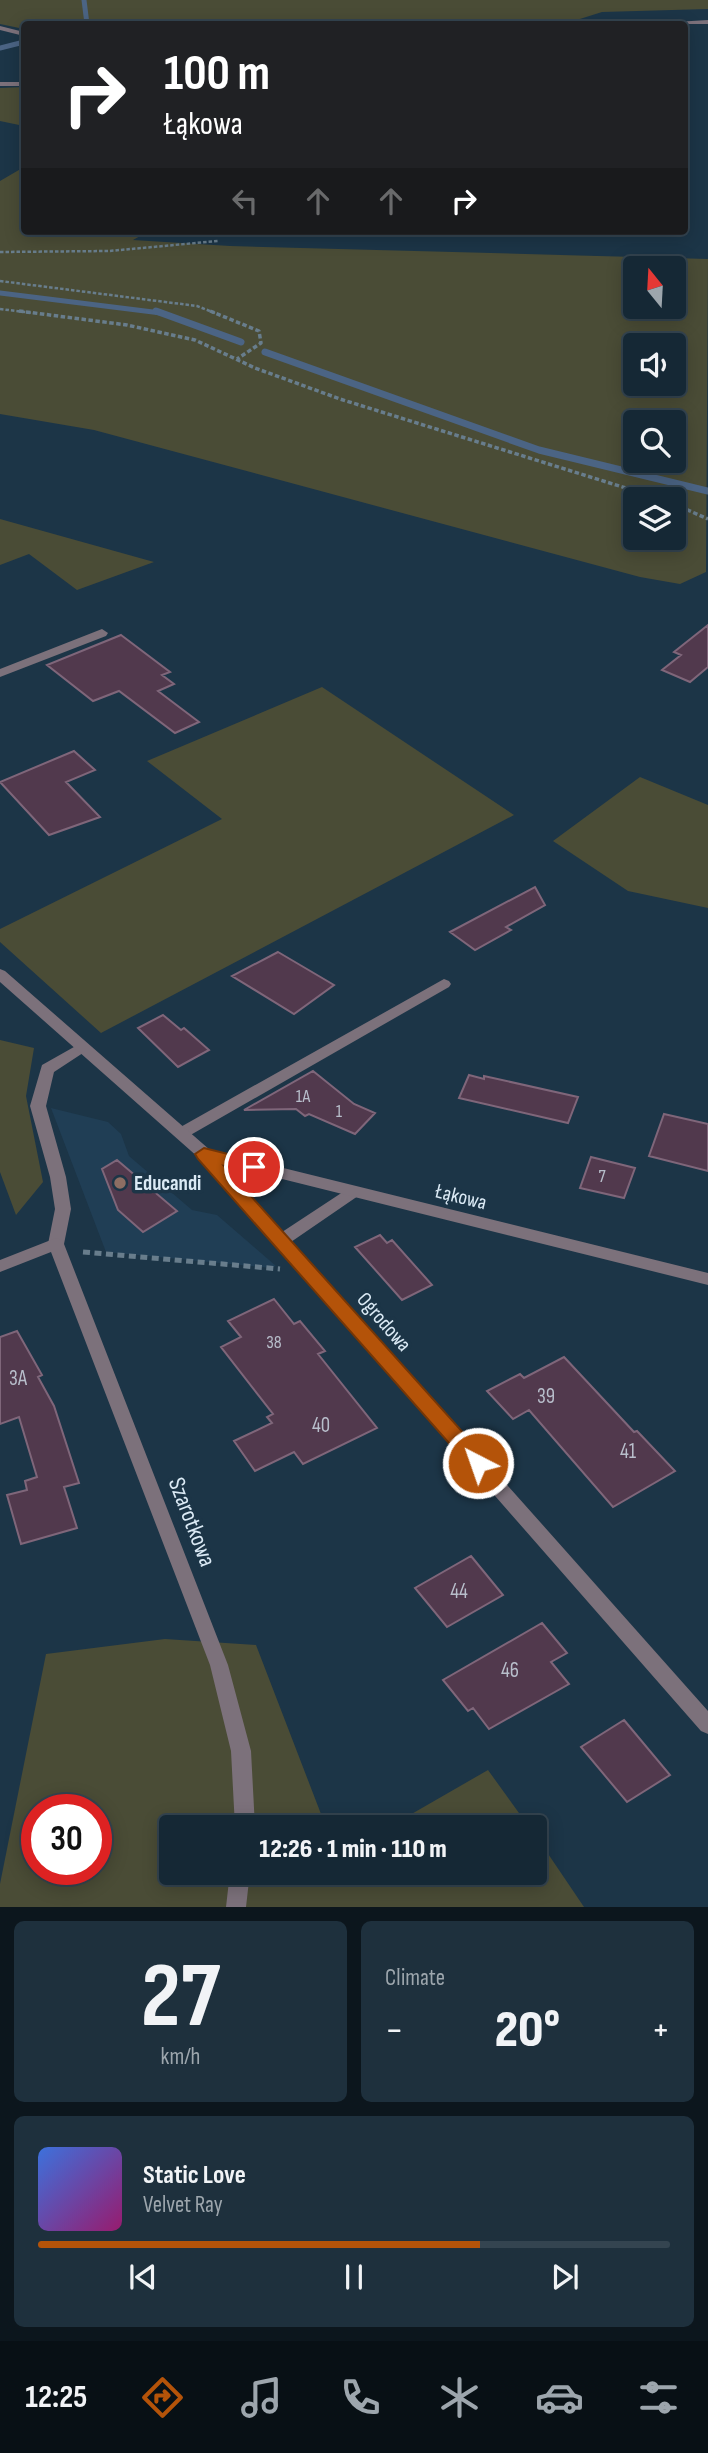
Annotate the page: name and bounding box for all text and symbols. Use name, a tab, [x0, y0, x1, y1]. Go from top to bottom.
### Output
text: 100 m	[164, 45, 270, 104]
icon: right	[49, 49, 140, 140]
text: Łąkowa	[164, 105, 243, 144]
icon: left	[226, 182, 264, 220]
icon: ahead	[299, 182, 337, 220]
icon: ahead	[372, 182, 410, 220]
icon: right	[445, 182, 483, 220]
north arrow	[623, 256, 686, 318]
map controls	[623, 256, 686, 550]
button: sound	[623, 333, 686, 396]
button: search	[623, 410, 686, 473]
button: layers	[623, 487, 686, 550]
house number: 1A	[296, 1086, 310, 1107]
house number: 1	[336, 1101, 343, 1122]
pin	[224, 1137, 284, 1197]
icon: arrive	[235, 1148, 273, 1186]
house number: 7	[598, 1166, 606, 1187]
place label: Educandi	[134, 1171, 201, 1196]
marker: Educandi	[112, 1175, 128, 1191]
street label: Łąkowa	[432, 1178, 489, 1215]
street label: Ogrodowa	[352, 1287, 416, 1357]
house number: 38	[266, 1332, 282, 1353]
house number: 3A	[9, 1366, 28, 1391]
house number: 39	[537, 1384, 555, 1409]
house number: 40	[312, 1413, 330, 1438]
position arrow	[441, 1426, 515, 1500]
house number: 41	[620, 1439, 637, 1464]
street label: Szarotkowa	[162, 1473, 222, 1571]
house number: 44	[450, 1579, 468, 1604]
house number: 46	[501, 1658, 519, 1683]
speed limit sign: 30	[21, 1794, 112, 1885]
text: 12:26 · 1 min · 110 m	[259, 1834, 447, 1865]
text: 27	[141, 1943, 220, 2052]
text: Climate	[385, 1964, 445, 1992]
text: 20°	[495, 1999, 560, 2062]
text: −	[385, 2008, 404, 2053]
text: +	[651, 2008, 670, 2053]
text: km/h	[161, 2043, 200, 2071]
text: Static Love	[143, 2160, 246, 2191]
text: Velvet Ray	[143, 2191, 223, 2219]
icon: previous	[124, 2258, 162, 2296]
icon: pause	[335, 2258, 373, 2296]
icon: next	[546, 2258, 584, 2296]
icon: directions	[138, 2373, 187, 2422]
icon: music	[237, 2373, 286, 2422]
icon: phone	[336, 2373, 385, 2422]
icon: climate	[435, 2373, 484, 2422]
icon: car	[535, 2373, 584, 2422]
icon: filters	[634, 2373, 683, 2422]
text: 12:25	[25, 2378, 87, 2417]

